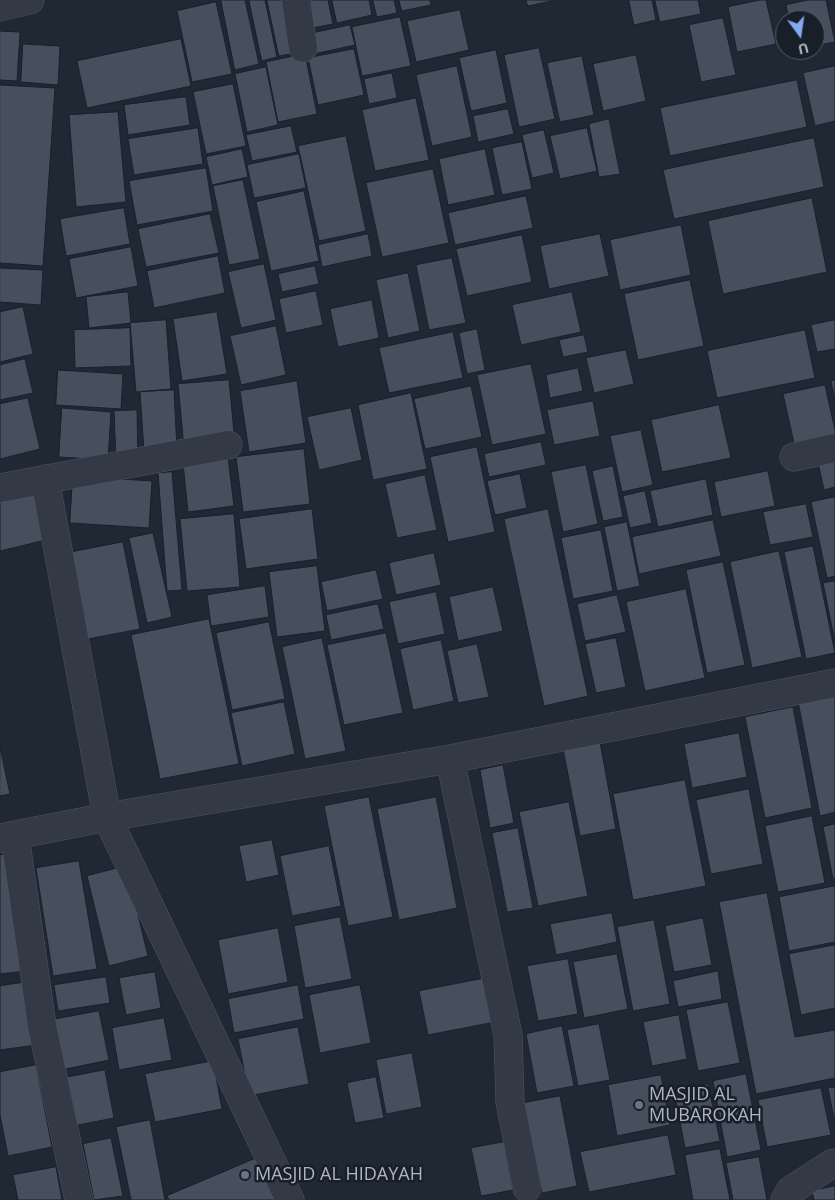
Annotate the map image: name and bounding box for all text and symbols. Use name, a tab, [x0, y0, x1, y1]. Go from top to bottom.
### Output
north arrow	[775, 10, 825, 60]
text: U	[796, 39, 811, 60]
place label: MASJID AL MUBAROKAH	[649, 1084, 762, 1126]
marker: MASJID AL MUBAROKAH	[633, 1099, 645, 1111]
place label: MASJID AL HIDAYAH	[255, 1164, 423, 1186]
marker: MASJID AL HIDAYAH	[239, 1169, 251, 1181]

